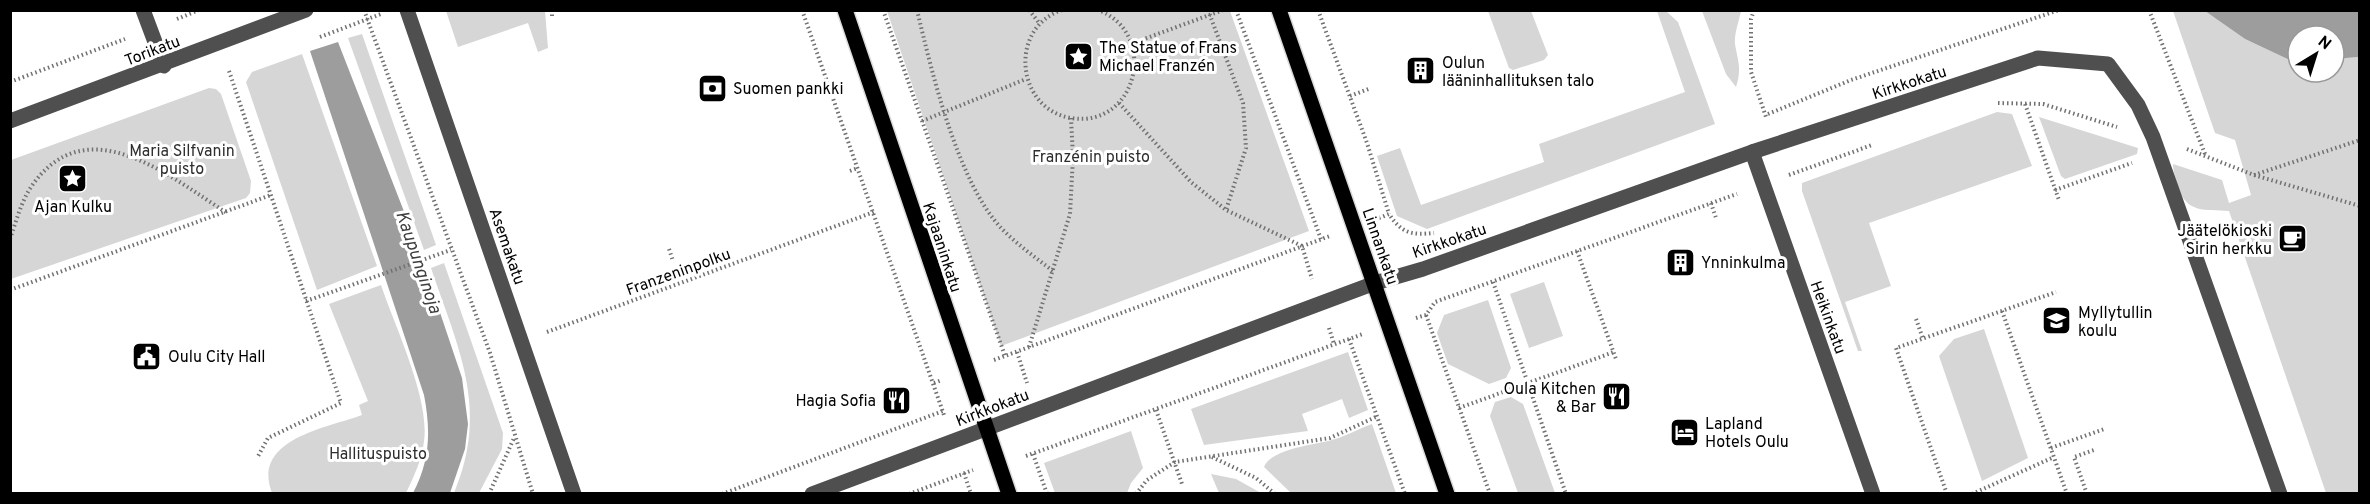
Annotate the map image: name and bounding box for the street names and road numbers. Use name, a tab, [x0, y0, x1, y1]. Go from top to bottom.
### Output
street label: Torikatu	[122, 32, 183, 72]
street label: Kirkkokatu	[1870, 62, 1949, 105]
street label: Kajaaninkatu	[917, 200, 965, 295]
street label: Asemakatu	[484, 206, 529, 288]
street label: Linnankatu	[1357, 206, 1402, 288]
street label: Kirkkokatu	[1410, 220, 1489, 264]
street label: Franzeninpolku	[624, 245, 734, 301]
street label: Heikinkatu	[1805, 278, 1850, 357]
street label: Kirkkokatu	[953, 386, 1032, 432]

